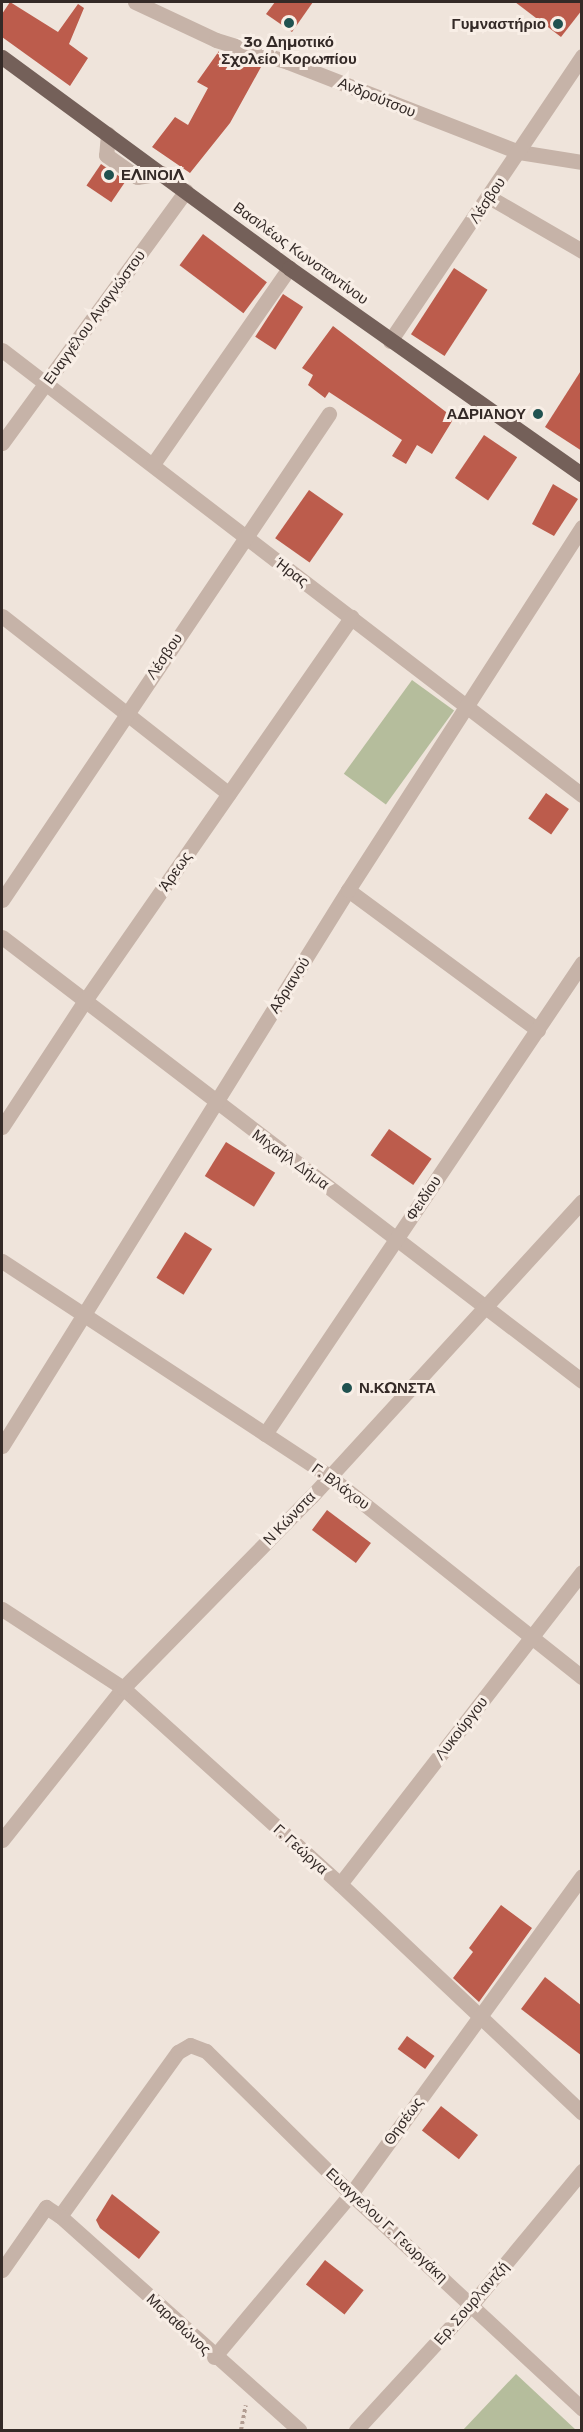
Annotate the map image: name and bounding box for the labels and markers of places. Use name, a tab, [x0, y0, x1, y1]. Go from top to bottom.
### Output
place label: Γυμναστήριο	[452, 15, 546, 33]
marker: 3ο Δημοτικό Σχολείο Κορωπίου	[282, 16, 296, 30]
marker: Γυμναστήριο	[551, 17, 565, 31]
place label: 3ο Δημοτικό Σχολείο Κορωπίου	[221, 32, 357, 67]
place label: ΕΛΙΝΟΙΛ	[121, 166, 184, 184]
marker: ΕΛΙΝΟΙΛ	[102, 168, 116, 182]
place label: ΑΔΡΙΑΝΟΥ	[447, 405, 526, 423]
marker: ΑΔΡΙΑΝΟΥ	[531, 407, 545, 421]
place label: Ν.ΚΩΝΣΤΑ	[359, 1379, 436, 1397]
marker: Ν.ΚΩΝΣΤΑ	[340, 1381, 354, 1395]

